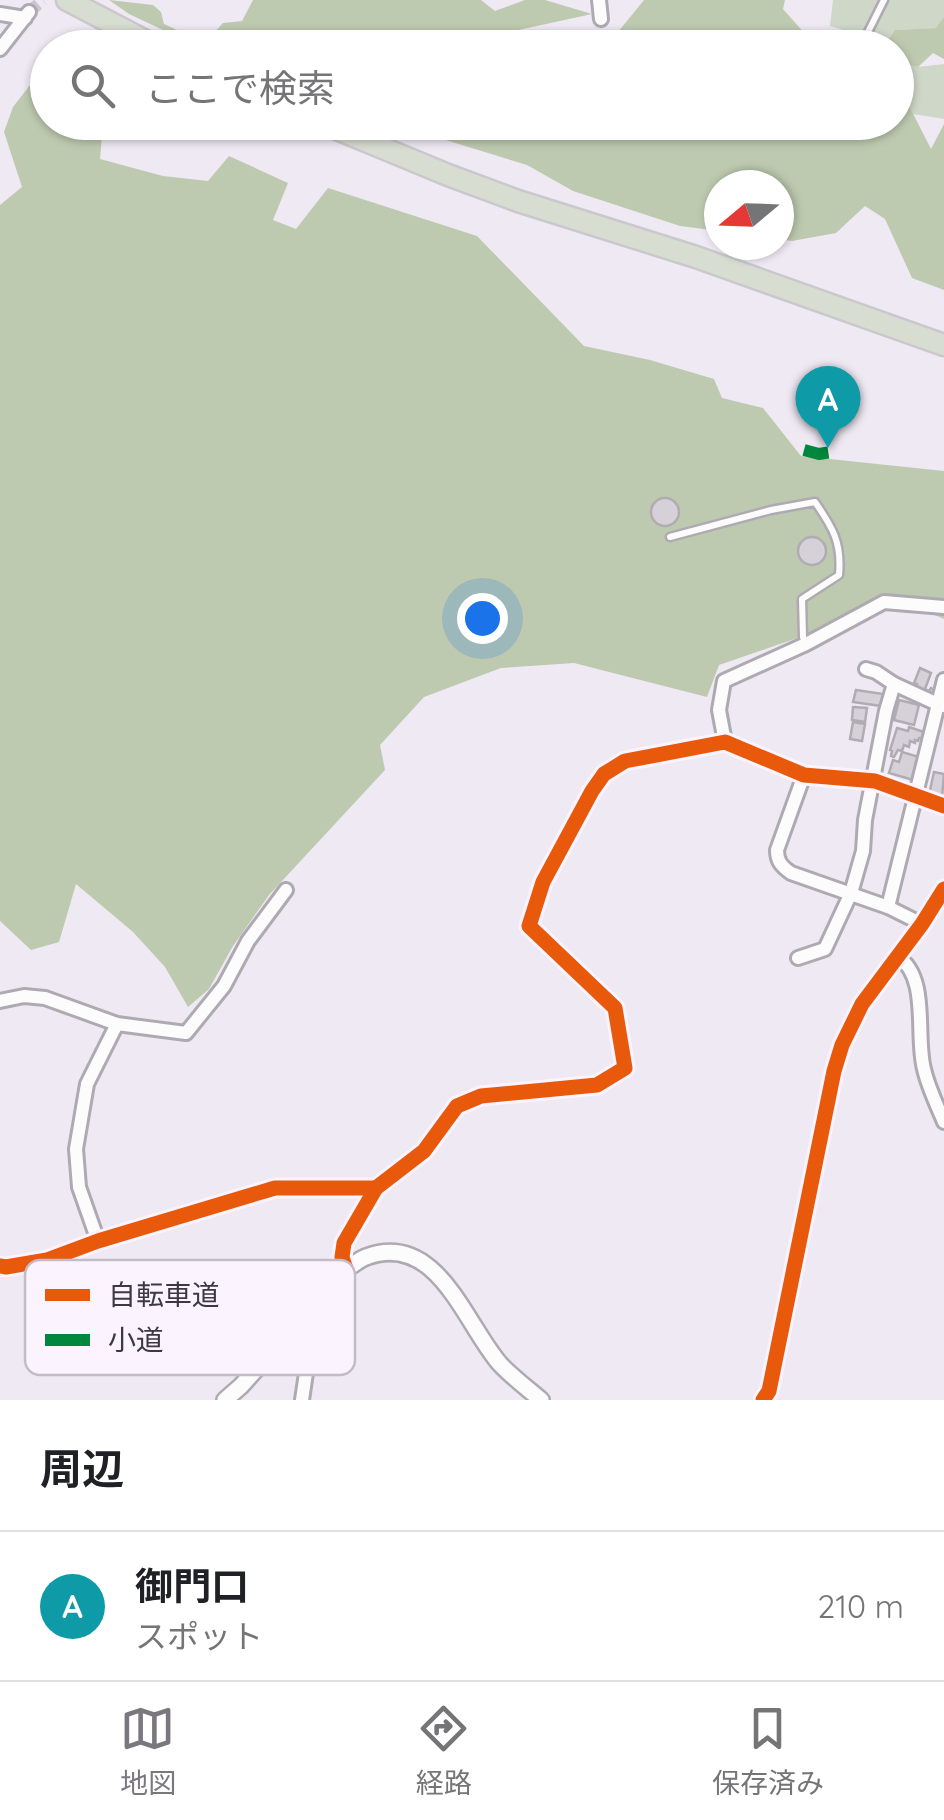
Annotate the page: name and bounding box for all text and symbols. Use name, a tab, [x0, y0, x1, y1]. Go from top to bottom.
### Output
search box	[30, 30, 914, 140]
icon: search	[65, 58, 120, 113]
text: ここで検索	[145, 64, 335, 112]
north arrow	[704, 170, 794, 260]
pin: A	[796, 366, 860, 448]
your location	[457, 593, 508, 644]
legend	[25, 1260, 355, 1375]
text: 自転車道	[108, 1277, 220, 1312]
text: 小道	[108, 1322, 164, 1357]
text: 周辺	[40, 1442, 124, 1495]
text: 御門口	[135, 1562, 249, 1610]
text: A	[62, 1586, 83, 1626]
text: 210 m	[817, 1586, 904, 1626]
text: スポット	[135, 1616, 263, 1656]
tab: 地図	[120, 1701, 176, 1801]
tab: 経路	[416, 1701, 472, 1801]
tab: 保存済み	[712, 1701, 824, 1801]

